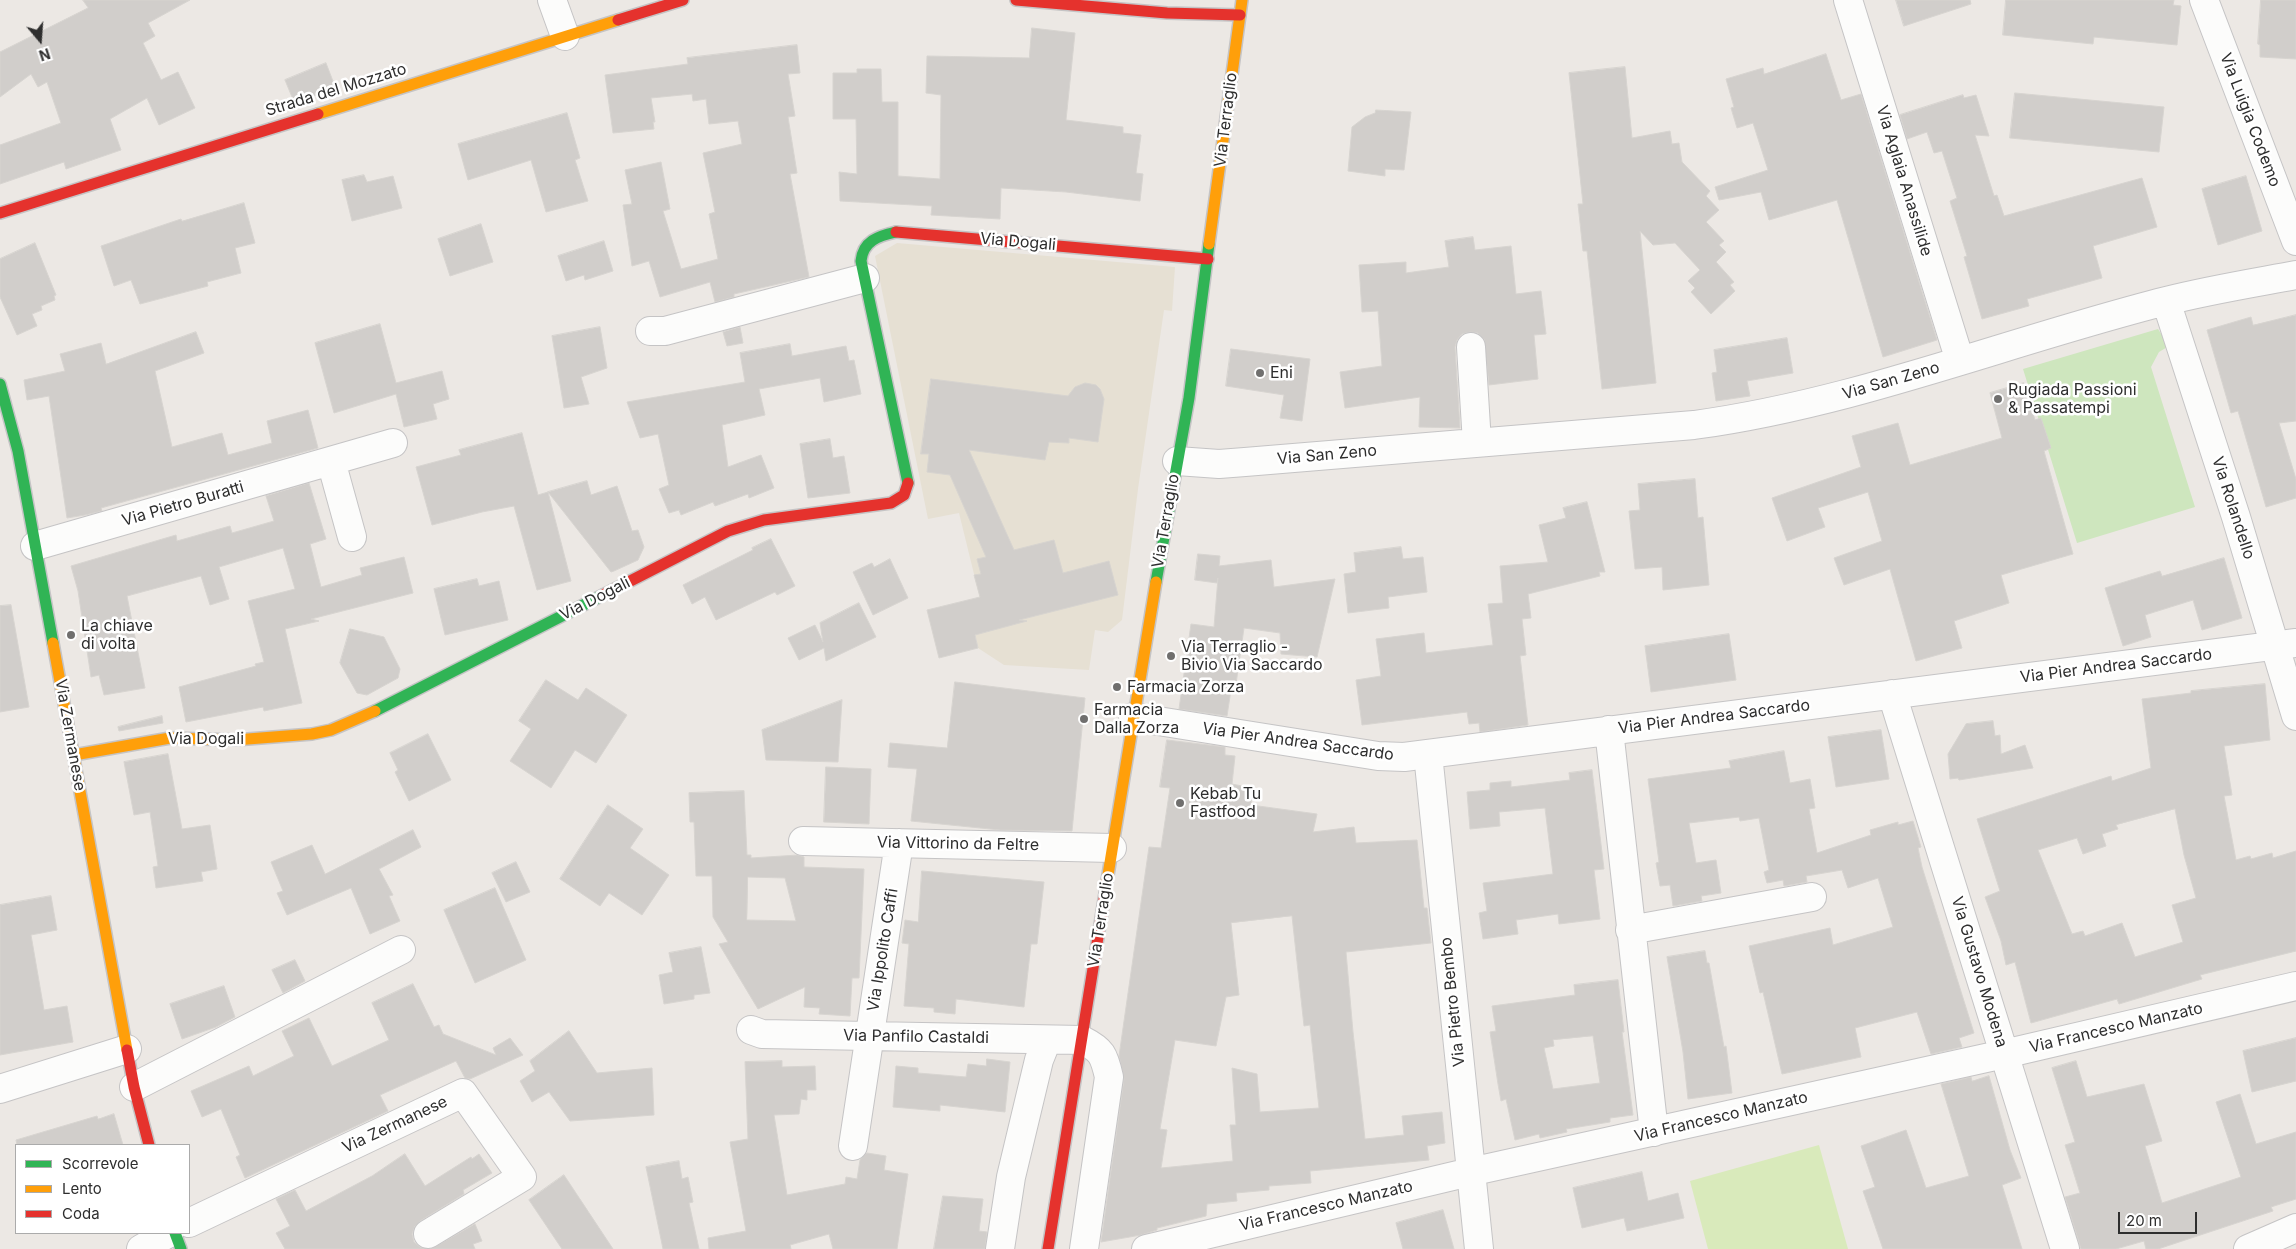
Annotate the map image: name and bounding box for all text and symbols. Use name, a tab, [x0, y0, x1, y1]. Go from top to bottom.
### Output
north arrow	[15, 15, 65, 65]
text: N	[37, 45, 52, 64]
street label: Via Luigia Codemo	[2216, 50, 2284, 190]
street label: Strada del Mozzato	[263, 59, 409, 121]
street label: Via Terraglio	[1211, 72, 1241, 168]
street label: Via Aglaia Anassilide	[1872, 103, 1936, 259]
street label: Via Dogali	[979, 229, 1057, 255]
street label: Via San Zeno	[1840, 358, 1942, 404]
place label: Eni	[1270, 363, 1293, 383]
marker: Eni	[1254, 367, 1266, 379]
place label: Rugiada Passioni & Passatempi	[2008, 380, 2137, 418]
marker: Rugiada Passioni & Passatempi	[1992, 393, 2004, 405]
street label: Via San Zeno	[1276, 441, 1378, 469]
street label: Via Rolandello	[2207, 454, 2259, 562]
street label: Via Terraglio	[1148, 472, 1184, 570]
street label: Via Pietro Buratti	[120, 477, 246, 531]
street label: Via Dogali	[557, 573, 633, 625]
place label: La chiave di volta	[81, 616, 153, 654]
marker: La chiave di volta	[65, 629, 77, 641]
place label: Via Terraglio - Bivio Via Saccardo	[1181, 637, 1323, 675]
street label: Via Pier Andrea Saccardo	[2019, 645, 2213, 687]
marker: Via Terraglio - Bivio Via Saccardo	[1165, 650, 1177, 662]
street label: Via Zermanese	[51, 677, 89, 793]
place label: Farmacia Zorza	[1127, 677, 1244, 697]
marker: Farmacia Zorza	[1111, 681, 1123, 693]
street label: Via Pier Andrea Saccardo	[1617, 696, 1811, 738]
place label: Farmacia Dalla Zorza	[1094, 700, 1179, 738]
marker: Farmacia Dalla Zorza	[1078, 713, 1090, 725]
street label: Via Pier Andrea Saccardo	[1201, 719, 1395, 765]
street label: Via Dogali	[168, 729, 244, 749]
place label: Kebab Tu Fastfood	[1190, 784, 1261, 822]
marker: Kebab Tu Fastfood	[1174, 797, 1186, 809]
street label: Via Vittorino da Feltre	[877, 833, 1039, 855]
street label: Via Terraglio	[1084, 871, 1118, 969]
street label: Via Ippolito Caffi	[864, 887, 902, 1013]
street label: Via Gustavo Modena	[1947, 894, 2011, 1050]
street label: Via Pietro Bembo	[1437, 936, 1469, 1068]
street label: Via Francesco Manzato	[2027, 999, 2205, 1057]
street label: Via Panfilo Castaldi	[843, 1026, 989, 1048]
street label: Via Francesco Manzato	[1632, 1088, 1810, 1146]
street label: Via Zermanese	[339, 1092, 451, 1158]
legend	[15, 1144, 190, 1234]
text: Scorrevole	[62, 1154, 138, 1173]
street label: Via Francesco Manzato	[1237, 1177, 1415, 1235]
text: Lento	[62, 1179, 102, 1198]
scale bar	[2121, 1202, 2200, 1234]
text: Coda	[62, 1204, 100, 1223]
text: 20 m	[2126, 1211, 2162, 1230]

